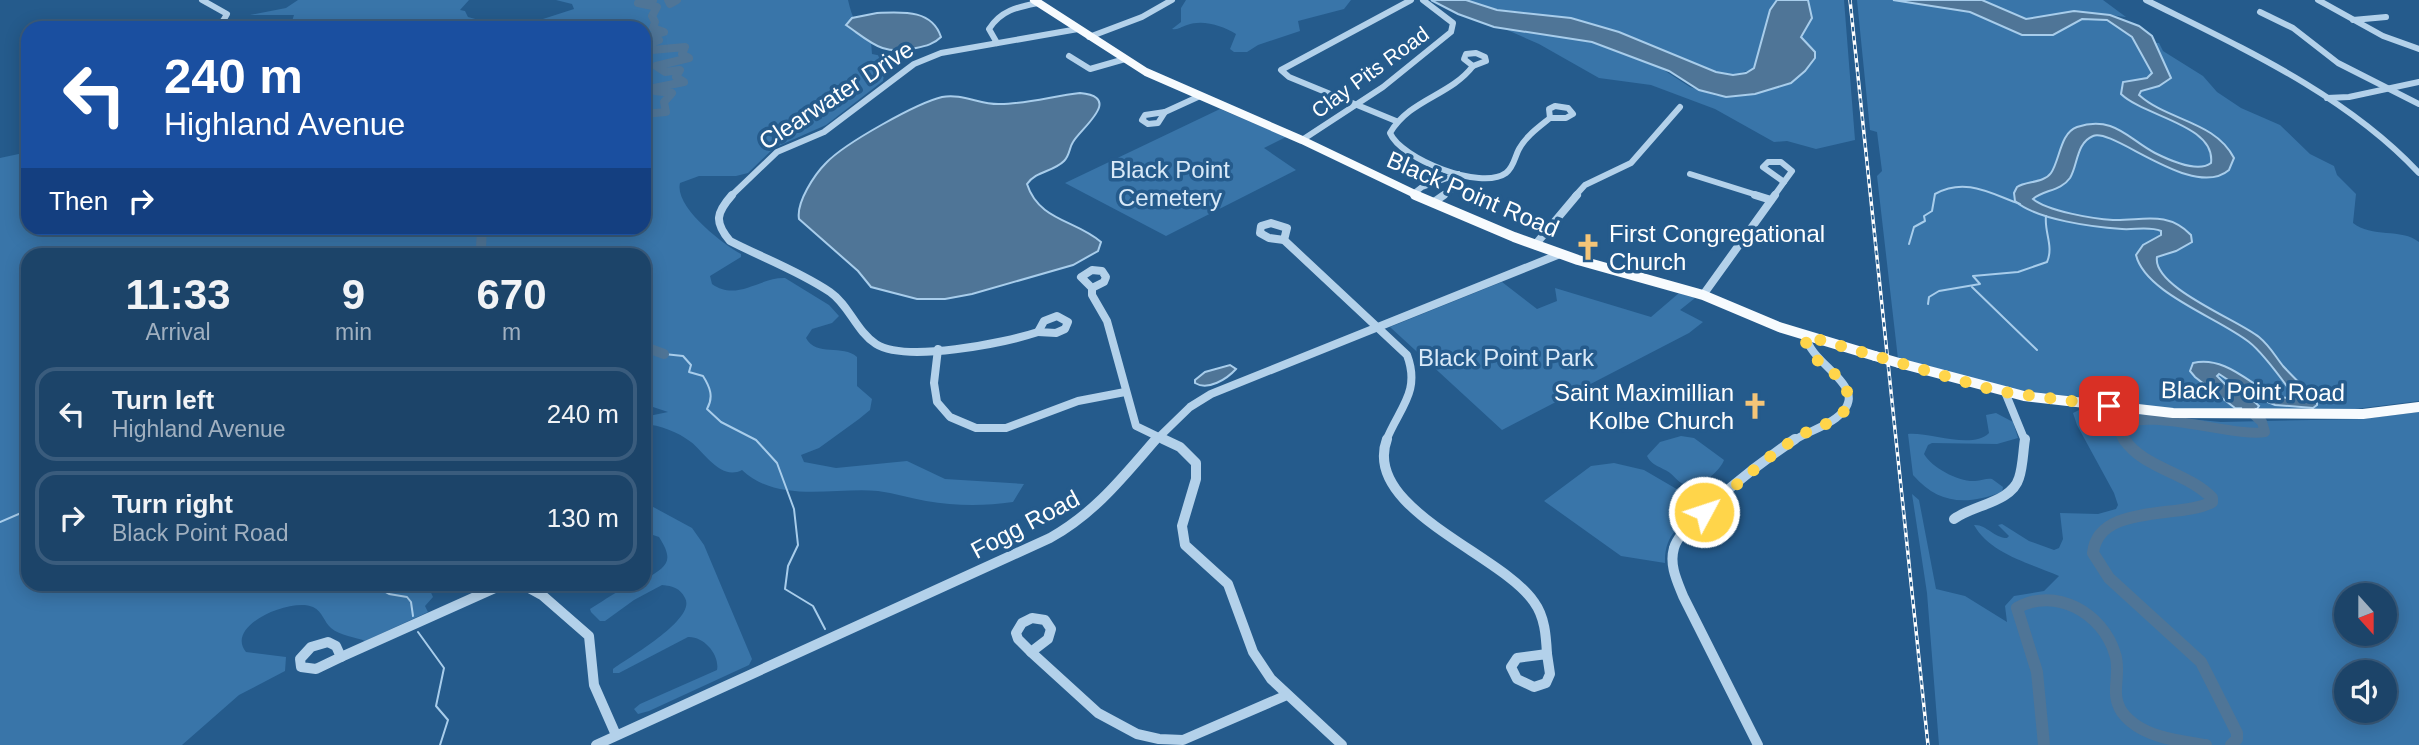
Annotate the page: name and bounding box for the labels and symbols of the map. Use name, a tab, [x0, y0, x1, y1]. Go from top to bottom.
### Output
street label: Clay Pits Road	[1307, 22, 1433, 122]
street label: Clearwater Drive	[754, 35, 918, 155]
street label: Black Point Road	[1383, 146, 1563, 242]
park label: Black Point Cemetery	[1110, 156, 1230, 211]
place label: First Congregational Church	[1609, 220, 1825, 275]
church icon: First Congregational Church	[1573, 232, 1603, 262]
park label: Black Point Park	[1418, 344, 1595, 371]
pin	[2079, 376, 2139, 436]
street label: Black Point Road	[2161, 376, 2345, 406]
place label: Saint Maximillian Kolbe Church	[1554, 379, 1734, 434]
church icon: Saint Maximillian Kolbe Church	[1740, 391, 1770, 421]
position arrow	[1667, 475, 1741, 549]
street label: Fogg Road	[966, 484, 1084, 564]
north arrow	[2334, 583, 2398, 646]

